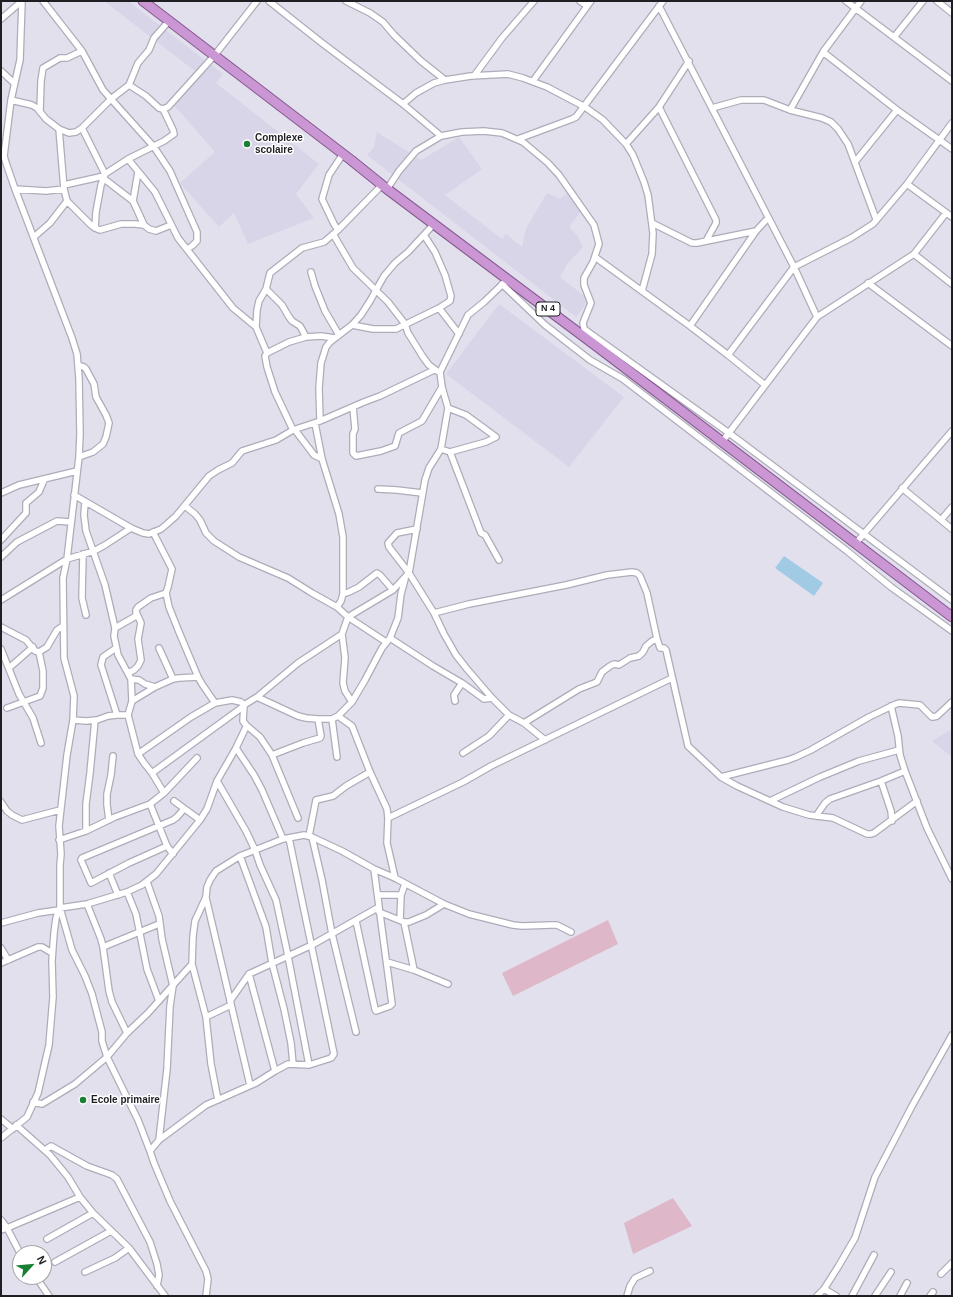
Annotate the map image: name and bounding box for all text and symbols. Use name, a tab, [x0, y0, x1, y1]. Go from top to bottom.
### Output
place label: Complexe scolaire	[255, 132, 303, 156]
marker: Complexe scolaire	[242, 139, 252, 149]
road number: N 4	[536, 302, 560, 316]
place label: Ecole primaire	[91, 1094, 160, 1106]
marker: Ecole primaire	[78, 1095, 88, 1105]
north arrow	[12, 1245, 52, 1285]
text: N	[35, 1254, 49, 1266]

